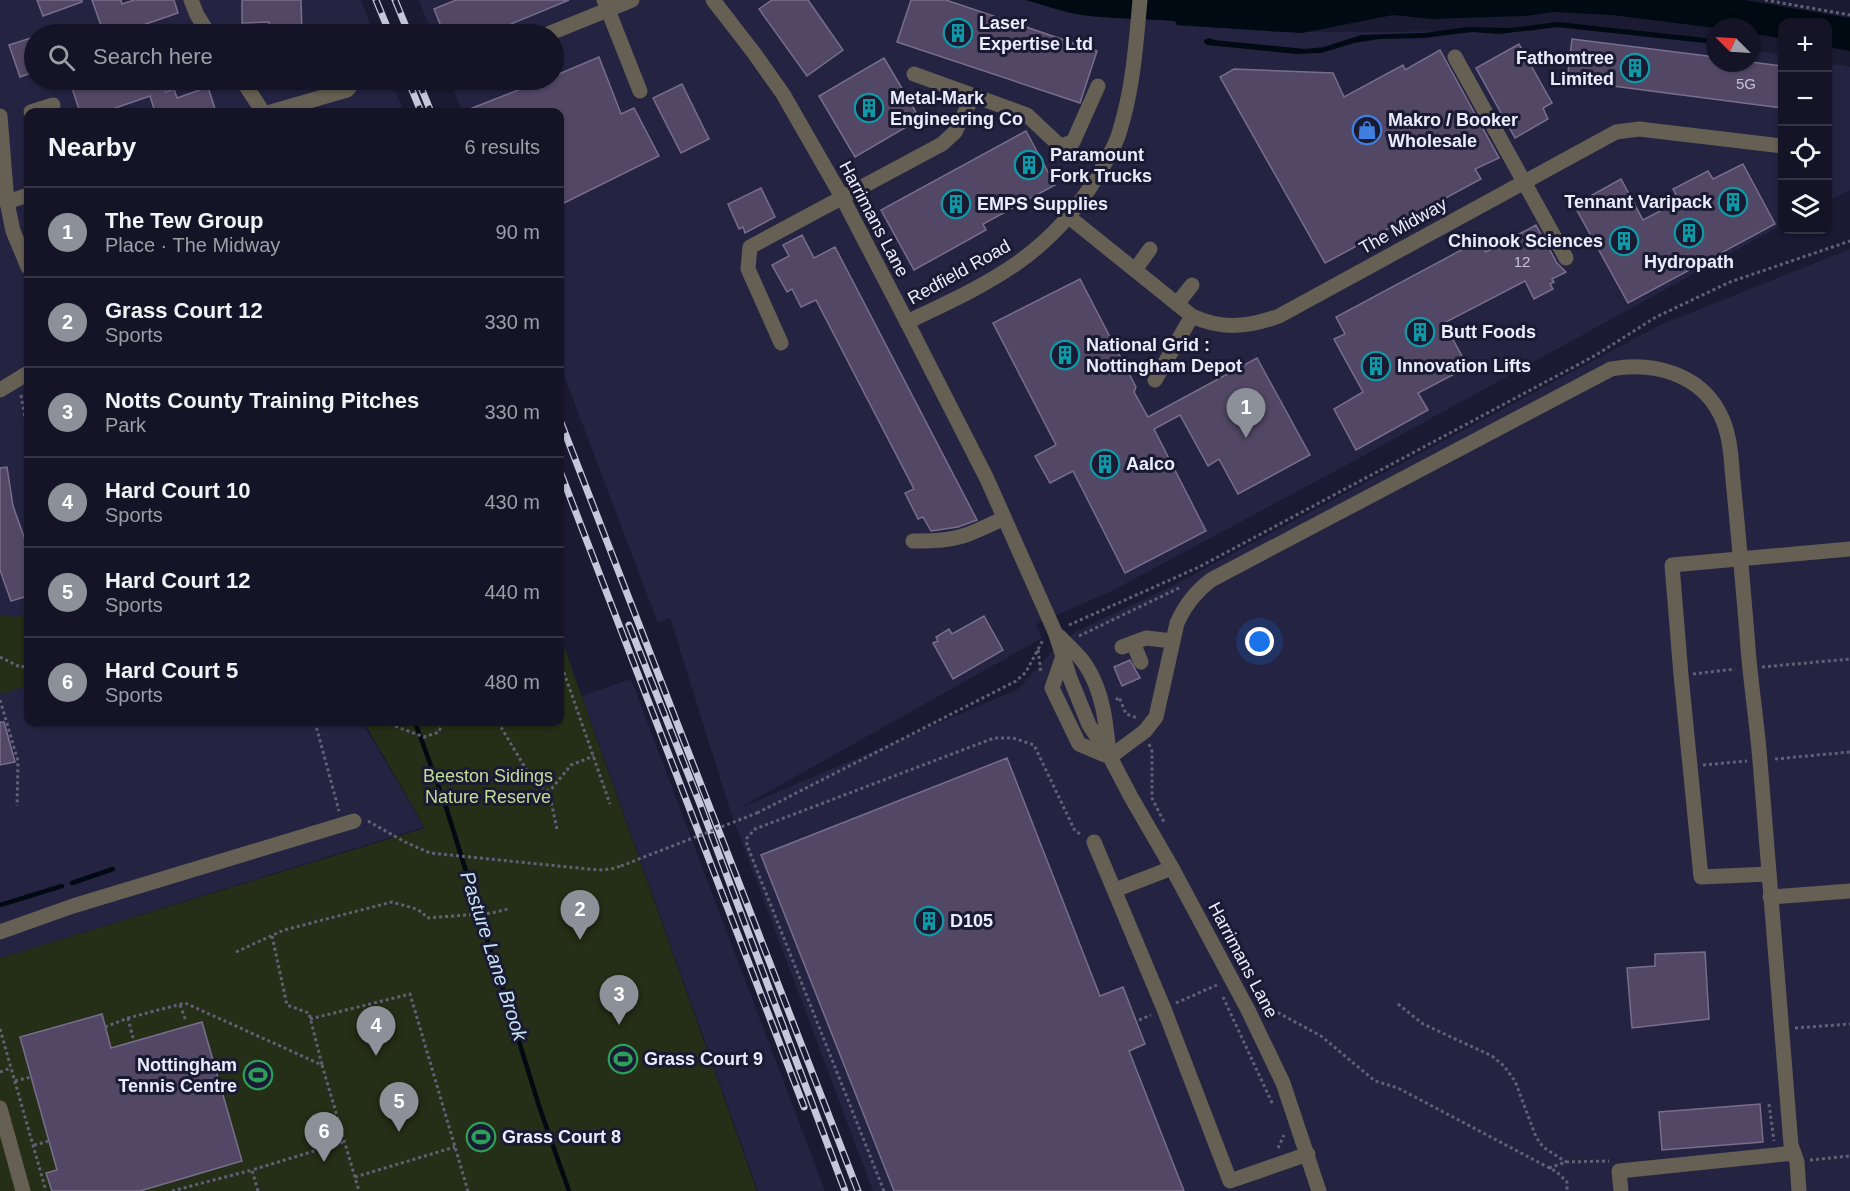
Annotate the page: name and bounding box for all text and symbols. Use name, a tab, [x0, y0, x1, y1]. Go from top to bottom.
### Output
place label: Laser Expertise Ltd	[979, 13, 1093, 54]
building icon: Laser Expertise Ltd	[942, 17, 974, 49]
north arrow	[1706, 18, 1760, 72]
map controls	[1778, 18, 1832, 234]
button: +	[1778, 18, 1832, 72]
search box	[24, 24, 564, 90]
icon: search	[45, 41, 78, 74]
text: Search here	[93, 44, 213, 69]
place label: Fathomtree Limited	[1516, 48, 1614, 89]
building icon: Fathomtree Limited	[1619, 52, 1651, 84]
button: −	[1778, 72, 1832, 126]
house number: 5G	[1736, 75, 1756, 92]
place label: Metal-Mark Engineering Co	[890, 88, 1023, 129]
building icon: Metal-Mark Engineering Co	[853, 92, 885, 124]
place label: Makro / Booker Wholesale	[1388, 110, 1518, 151]
shop icon: Makro / Booker Wholesale	[1351, 114, 1383, 146]
button: locate	[1778, 126, 1832, 180]
text: Nearby	[48, 132, 136, 162]
text: 6 results	[464, 136, 540, 158]
place label: Paramount Fork Trucks	[1050, 145, 1152, 186]
building icon: Paramount Fork Trucks	[1013, 149, 1045, 181]
street label: Harrimans Lane	[835, 158, 913, 280]
button: layers	[1778, 180, 1832, 234]
building icon: Tennant Varipack	[1717, 186, 1749, 218]
building icon: EMPS Supplies	[940, 188, 972, 220]
place label: Tennant Varipack	[1564, 192, 1713, 212]
place label: EMPS Supplies	[977, 194, 1108, 214]
street label: The Midway	[1356, 194, 1450, 258]
text: The Tew Group	[105, 208, 263, 233]
building icon: Hydropath	[1673, 217, 1705, 249]
text: 1	[62, 221, 73, 243]
text: 90 m	[496, 221, 540, 243]
building icon: Chinook Sciences	[1608, 225, 1640, 257]
place label: Chinook Sciences	[1448, 231, 1603, 251]
text: Place · The Midway	[105, 234, 280, 256]
street label: Redfield Road	[904, 236, 1014, 308]
place label: Hydropath	[1644, 252, 1734, 272]
house number: 12	[1514, 253, 1530, 270]
text: Grass Court 12	[105, 298, 263, 323]
text: 2	[62, 311, 73, 333]
text: 330 m	[484, 311, 540, 333]
building icon: Butt Foods	[1404, 316, 1436, 348]
place label: Butt Foods	[1441, 322, 1536, 342]
text: Sports	[105, 324, 163, 346]
place label: National Grid : Nottingham Depot	[1086, 335, 1242, 376]
building icon: National Grid : Nottingham Depot	[1049, 339, 1081, 371]
building icon: Innovation Lifts	[1360, 350, 1392, 382]
place label: Innovation Lifts	[1397, 356, 1531, 376]
text: Notts County Training Pitches	[105, 388, 419, 413]
pin: 1	[1226, 388, 1266, 438]
text: 3	[62, 401, 73, 423]
text: 330 m	[484, 401, 540, 423]
text: Park	[105, 414, 146, 436]
building icon: Aalco	[1089, 448, 1121, 480]
place label: Aalco	[1126, 454, 1175, 474]
text: Hard Court 10	[105, 478, 250, 503]
text: 4	[62, 491, 73, 513]
text: 430 m	[484, 491, 540, 513]
text: Sports	[105, 504, 163, 526]
text: Hard Court 12	[105, 568, 250, 593]
text: 5	[62, 581, 73, 603]
text: 440 m	[484, 581, 540, 603]
text: Sports	[105, 594, 163, 616]
your location	[1245, 627, 1274, 656]
text: Hard Court 5	[105, 658, 238, 683]
text: 6	[62, 671, 73, 693]
text: 480 m	[484, 671, 540, 693]
text: Sports	[105, 684, 163, 706]
park label: Beeston Sidings Nature Reserve	[423, 766, 553, 807]
water label: Pasture Lane Brook	[456, 869, 532, 1044]
pin: 2	[560, 890, 600, 940]
street label: Harrimans Lane	[1204, 899, 1282, 1021]
building icon: D105	[913, 905, 945, 937]
place label: D105	[950, 911, 993, 931]
pin: 3	[600, 976, 638, 1025]
pin: 4	[356, 1006, 395, 1056]
sports icon: Grass Court 9	[607, 1043, 639, 1075]
place label: Grass Court 9	[644, 1049, 763, 1069]
place label: Nottingham Tennis Centre	[118, 1055, 237, 1096]
sports icon: Nottingham Tennis Centre	[242, 1059, 274, 1091]
pin: 5	[380, 1082, 418, 1132]
pin: 6	[304, 1112, 344, 1162]
sports icon: Grass Court 8	[465, 1121, 497, 1153]
place label: Grass Court 8	[502, 1127, 621, 1147]

